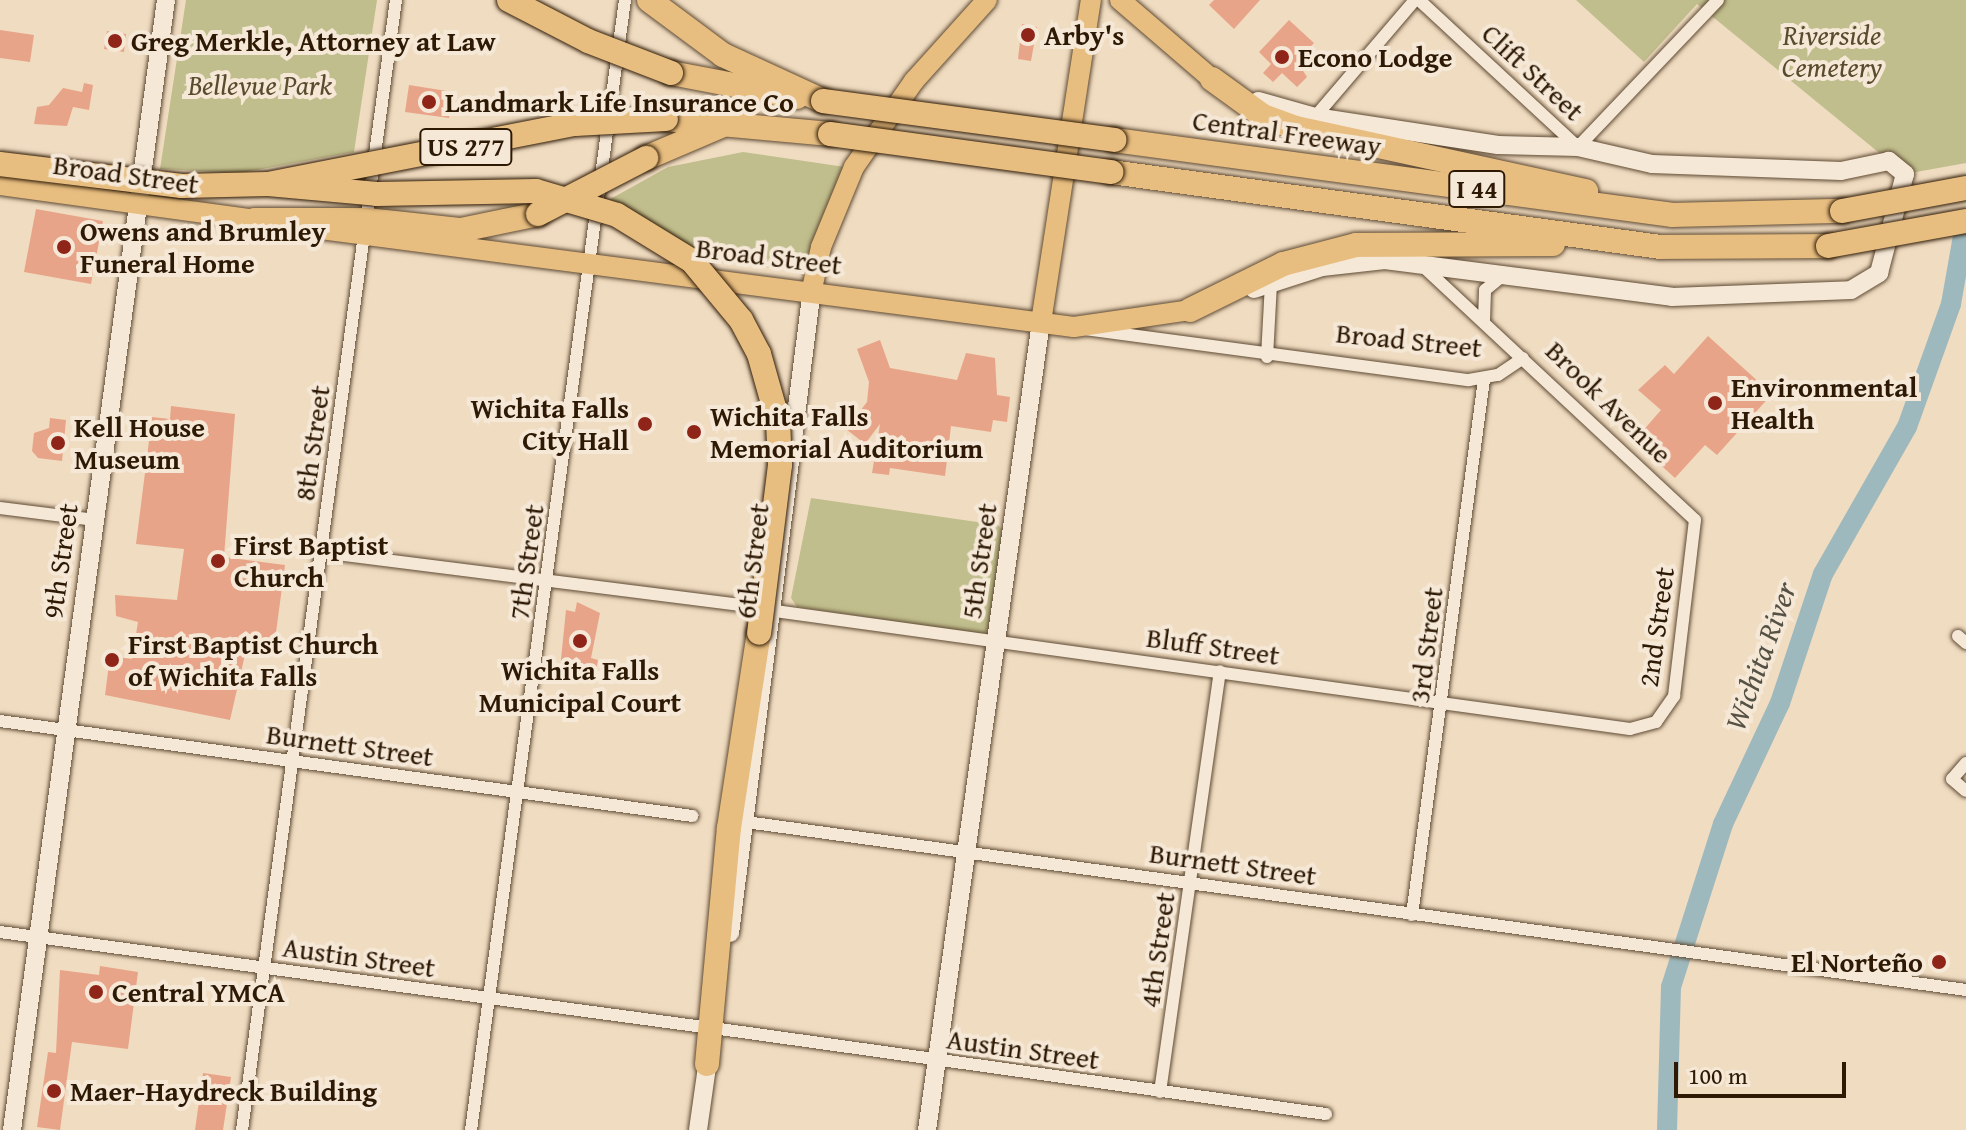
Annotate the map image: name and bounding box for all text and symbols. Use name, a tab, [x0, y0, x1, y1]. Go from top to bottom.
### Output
street label: Clift Street	[1475, 16, 1591, 128]
place label: Arby's	[1044, 18, 1124, 52]
park label: Riverside Cemetery	[1782, 18, 1882, 84]
place label: Greg Merkle, Attorney at Law	[131, 24, 496, 58]
marker: Arby's	[1019, 26, 1037, 44]
marker: Greg Merkle, Attorney at Law	[106, 32, 124, 50]
place label: Econo Lodge	[1298, 40, 1452, 74]
marker: Econo Lodge	[1273, 48, 1291, 66]
park label: Bellevue Park	[188, 68, 332, 102]
place label: Landmark Life Insurance Co	[445, 85, 794, 119]
marker: Landmark Life Insurance Co	[420, 93, 438, 111]
street label: Central Freeway	[1190, 103, 1384, 163]
road number: US 277	[418, 125, 514, 169]
street label: Broad Street	[51, 147, 201, 201]
road number: I 44	[1447, 167, 1507, 211]
place label: Owens and Brumley Funeral Home	[80, 214, 326, 280]
street label: Broad Street	[694, 230, 844, 282]
marker: Owens and Brumley Funeral Home	[55, 238, 73, 256]
street label: Broad Street	[1334, 316, 1484, 364]
street label: Brook Avenue	[1539, 334, 1679, 470]
place label: Environmental Health	[1731, 370, 1917, 436]
street label: 8th Street	[287, 383, 337, 503]
place label: Wichita Falls City Hall	[471, 391, 629, 457]
marker: Environmental Health	[1706, 394, 1724, 412]
place label: Wichita Falls Memorial Auditorium	[710, 399, 983, 465]
place label: Kell House Museum	[74, 410, 205, 476]
marker: Wichita Falls City Hall	[636, 415, 654, 433]
marker: Wichita Falls Memorial Auditorium	[685, 423, 703, 441]
marker: Kell House Museum	[49, 434, 67, 452]
street label: 9th Street	[35, 501, 85, 621]
street label: 6th Street	[728, 501, 776, 621]
street label: 5th Street	[954, 501, 1004, 621]
street label: 7th Street	[501, 502, 551, 622]
place label: First Baptist Church	[234, 528, 388, 594]
marker: First Baptist Church	[209, 552, 227, 570]
street label: 2nd Street	[1631, 565, 1681, 689]
water label: Wichita River	[1717, 577, 1803, 735]
street label: 3rd Street	[1402, 585, 1450, 705]
street label: Bluff Street	[1144, 620, 1282, 672]
place label: First Baptist Church of Wichita Falls	[128, 627, 378, 693]
marker: Wichita Falls Municipal Court	[571, 632, 589, 650]
marker: First Baptist Church of Wichita Falls	[103, 651, 121, 669]
place label: Wichita Falls Municipal Court	[479, 653, 681, 719]
street label: Burnett Street	[264, 717, 436, 773]
street label: Burnett Street	[1147, 836, 1319, 892]
street label: 4th Street	[1132, 890, 1182, 1010]
street label: Austin Street	[281, 930, 437, 984]
place label: El Norteño	[1791, 945, 1923, 979]
marker: El Norteño	[1930, 953, 1948, 971]
place label: Central YMCA	[112, 975, 285, 1009]
marker: Central YMCA	[87, 983, 105, 1001]
street label: Austin Street	[945, 1022, 1101, 1076]
scale bar	[1678, 1046, 1850, 1096]
text: 100 m	[1688, 1058, 1748, 1093]
place label: Maer-Haydreck Building	[70, 1074, 377, 1108]
marker: Maer-Haydreck Building	[45, 1082, 63, 1100]

